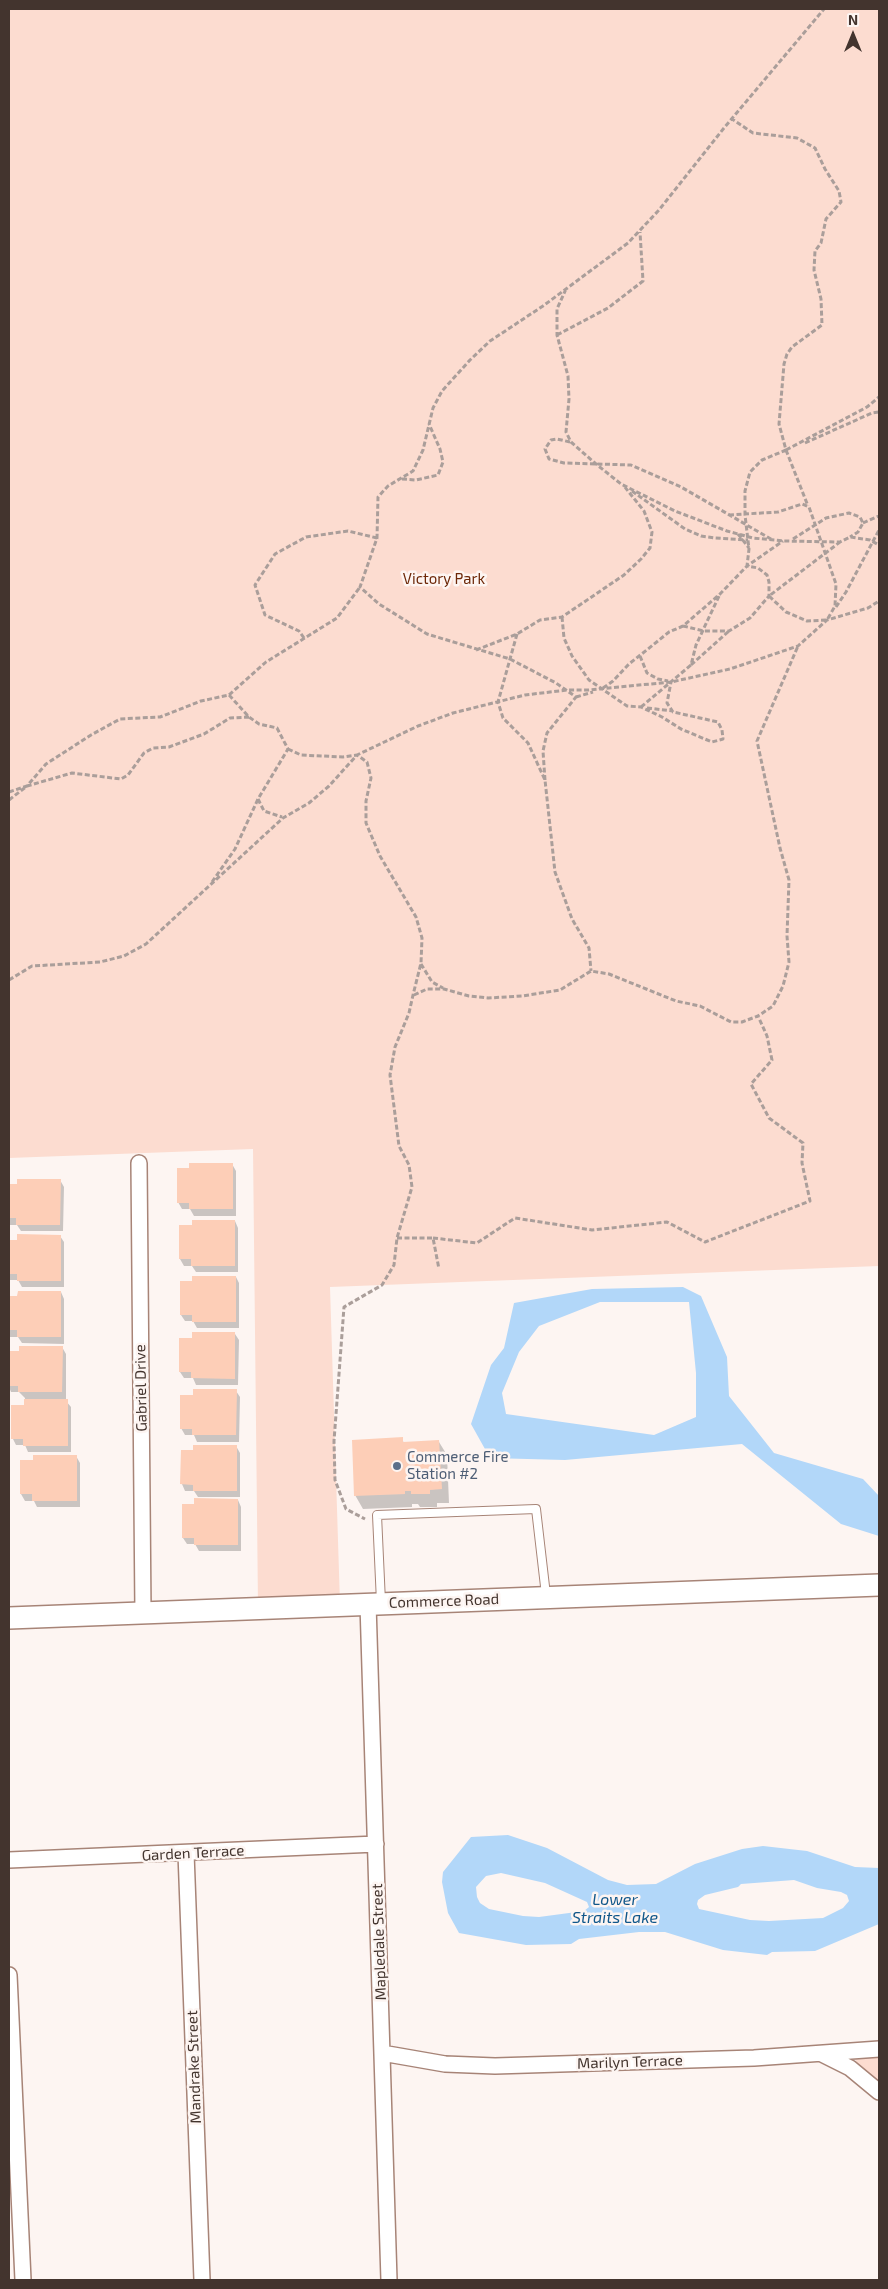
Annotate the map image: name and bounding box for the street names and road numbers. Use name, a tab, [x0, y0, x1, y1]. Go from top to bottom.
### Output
street label: Gabriel Drive	[131, 1344, 151, 1432]
street label: Commerce Road	[389, 1590, 499, 1612]
street label: Garden Terrace	[141, 1841, 245, 1865]
street label: Mapledale Street	[368, 1883, 390, 2001]
street label: Mandrake Street	[183, 2010, 205, 2124]
street label: Marilyn Terrace	[577, 2051, 683, 2073]

